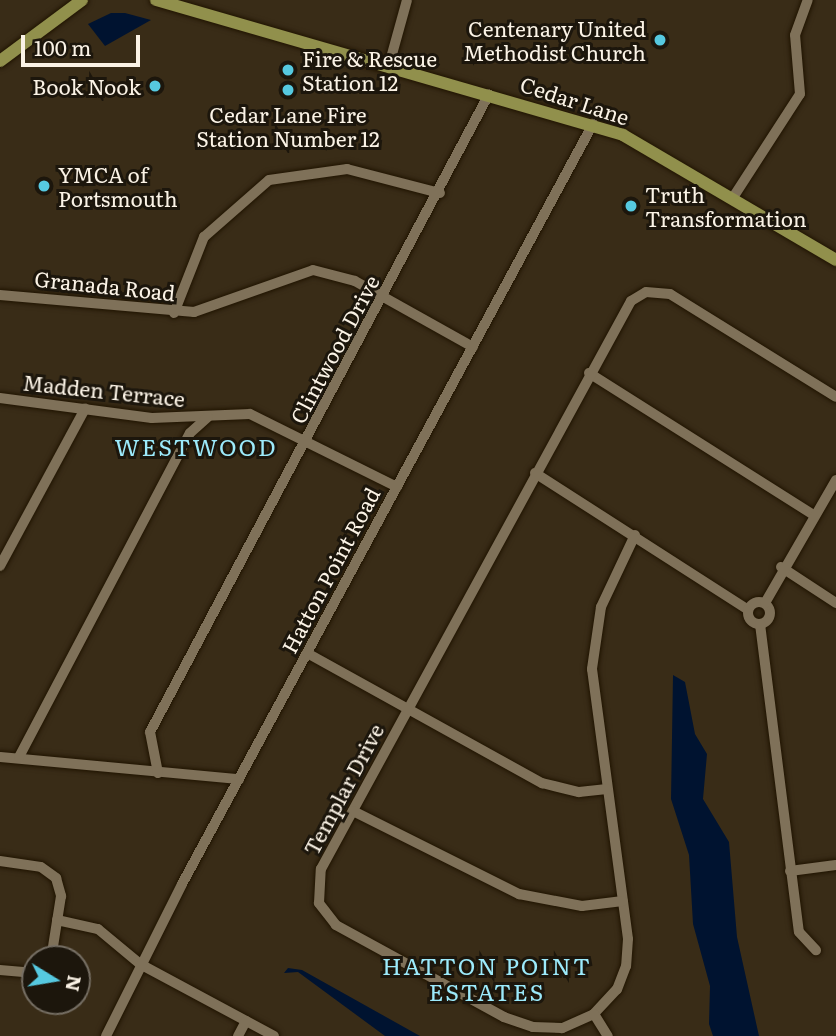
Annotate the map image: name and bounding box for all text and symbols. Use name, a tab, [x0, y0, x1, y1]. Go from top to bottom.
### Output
place label: Centenary United Methodist Church	[463, 15, 646, 65]
scale bar	[24, 21, 144, 65]
text: 100 m	[34, 31, 91, 62]
marker: Centenary United Methodist Church	[652, 32, 668, 48]
place label: Fire & Rescue Station 12	[302, 45, 437, 95]
marker: Fire & Rescue Station 12	[280, 62, 296, 78]
street label: Cedar Lane	[517, 71, 633, 129]
place label: Book Nook	[32, 73, 141, 99]
marker: Book Nook	[147, 78, 163, 94]
marker: Cedar Lane Fire Station Number 12	[280, 82, 296, 98]
place label: Cedar Lane Fire Station Number 12	[196, 101, 380, 151]
place label: YMCA of Portsmouth	[58, 161, 178, 211]
marker: YMCA of Portsmouth	[36, 178, 52, 194]
place label: Truth Transformation	[645, 181, 807, 231]
marker: Truth Transformation	[623, 198, 639, 214]
street label: Granada Road	[33, 265, 177, 305]
street label: Clintwood Drive	[284, 271, 384, 427]
street label: Madden Terrace	[22, 369, 186, 411]
district label: WESTWOOD	[115, 432, 277, 460]
street label: Hatton Point Road	[276, 483, 384, 657]
street label: Templar Drive	[298, 719, 388, 859]
north arrow	[21, 945, 91, 1015]
district label: HATTON POINT ESTATES	[384, 951, 590, 1005]
text: N	[59, 973, 90, 994]

